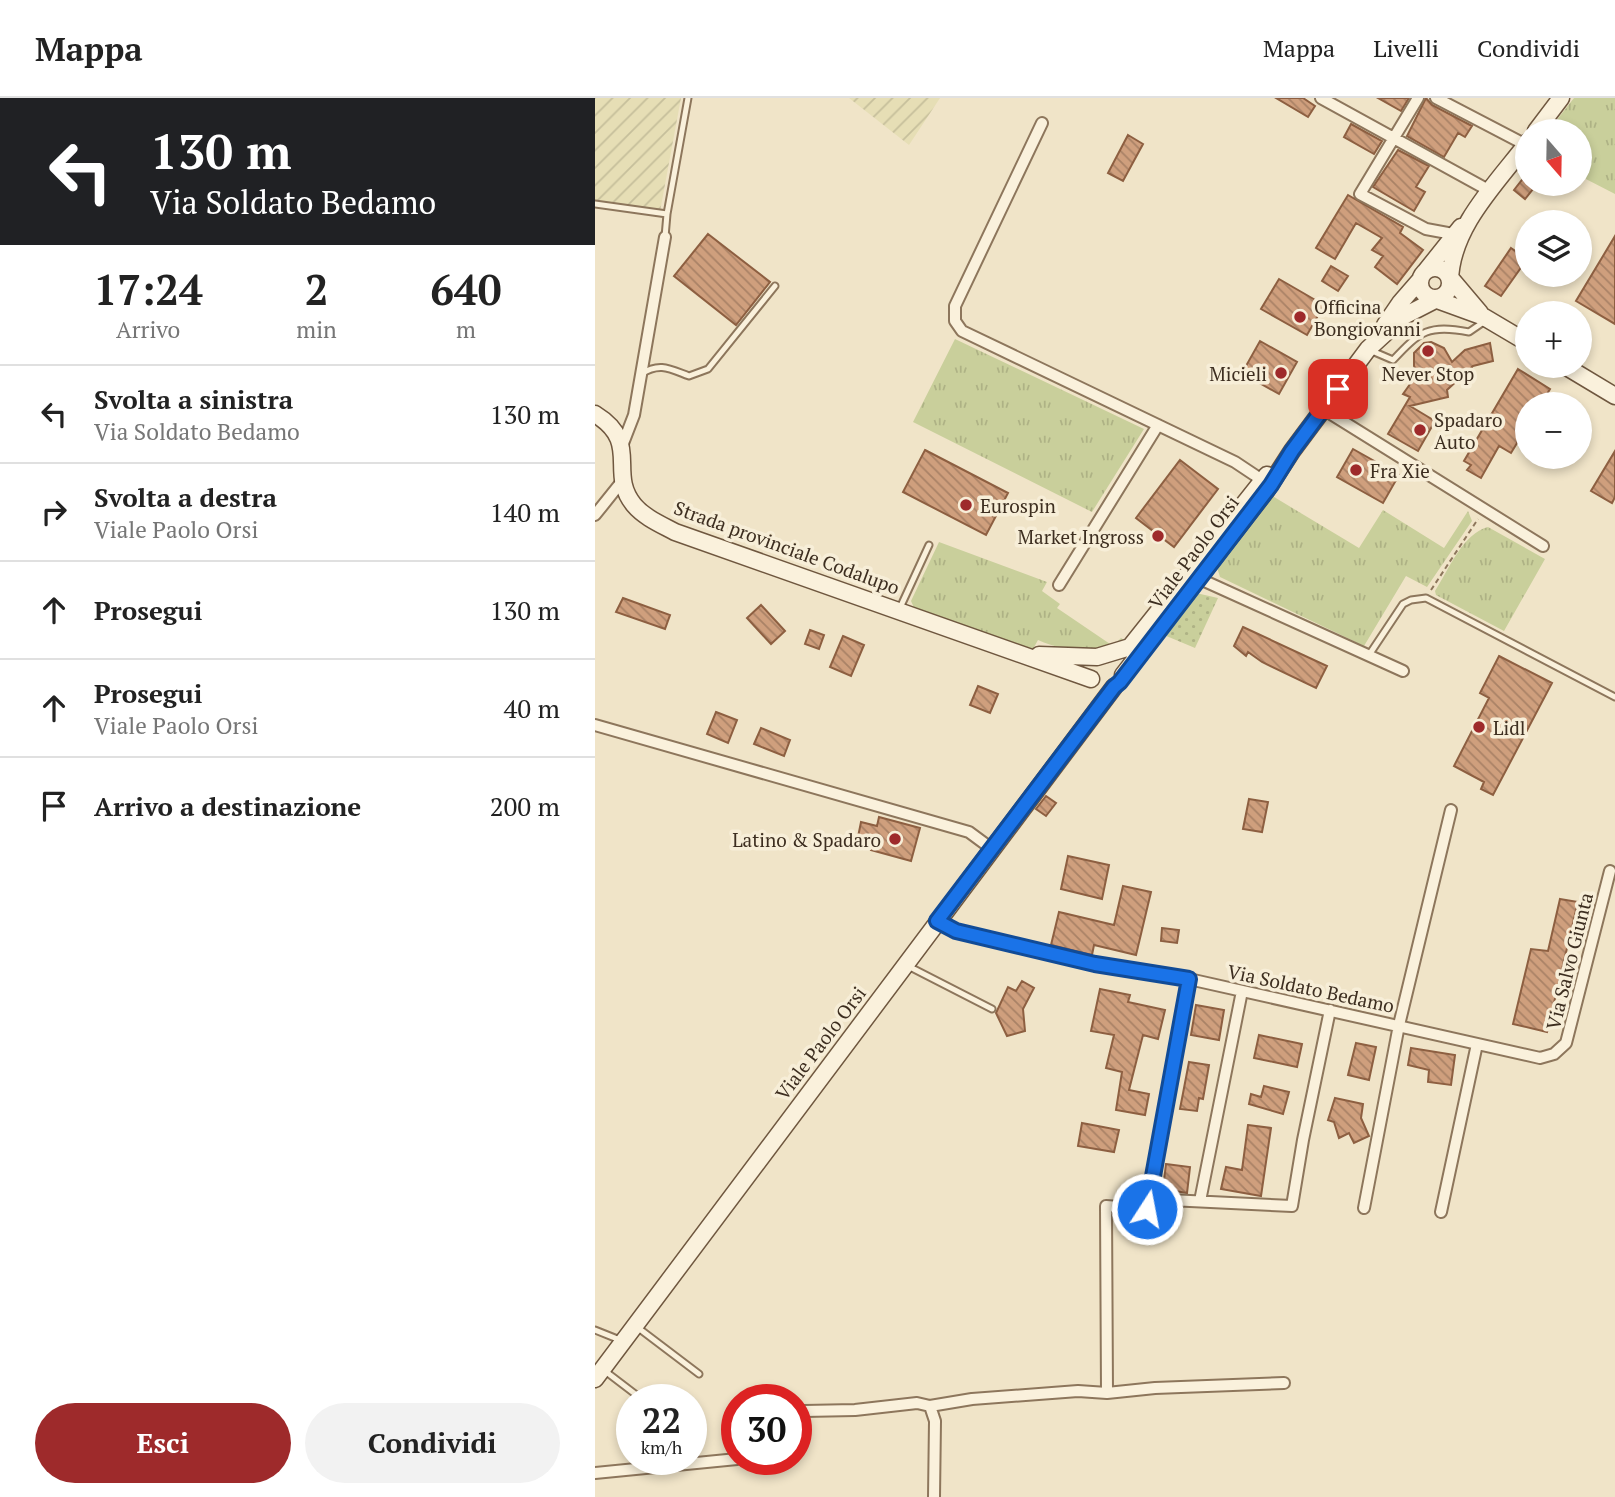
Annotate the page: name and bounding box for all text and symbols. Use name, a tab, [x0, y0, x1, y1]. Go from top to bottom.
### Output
text: Mappa	[35, 27, 143, 70]
text: Mappa	[1263, 32, 1335, 64]
text: Livelli	[1373, 32, 1439, 64]
text: Condividi	[1477, 32, 1580, 64]
text: 130 m	[150, 118, 292, 183]
north arrow	[1515, 119, 1593, 196]
map controls	[1515, 119, 1592, 469]
icon: left	[35, 126, 126, 217]
text: Via Soldato Bedamo	[150, 181, 436, 223]
button: layers	[1515, 210, 1592, 287]
text: 17:24	[94, 261, 203, 317]
text: 2	[305, 261, 328, 317]
text: 640	[430, 261, 501, 317]
place label: Officina Bongiovanni	[1314, 294, 1421, 341]
button: +	[1515, 301, 1592, 378]
marker: Officina Bongiovanni	[1292, 309, 1308, 325]
text: Arrivo	[116, 314, 180, 345]
text: min	[296, 314, 337, 345]
text: m	[456, 314, 476, 345]
marker: Never Stop	[1420, 343, 1436, 359]
pin	[1308, 359, 1368, 419]
place label: Micieli	[1209, 361, 1267, 386]
place label: Never Stop	[1382, 361, 1474, 386]
marker: Micieli	[1273, 365, 1289, 381]
icon: arrive	[1319, 370, 1357, 408]
text: Svolta a sinistra	[94, 382, 293, 416]
button: −	[1515, 392, 1592, 469]
icon: left	[35, 395, 73, 433]
text: 130 m	[490, 397, 560, 431]
place label: Spadaro Auto	[1434, 407, 1502, 454]
text: Via Soldato Bedamo	[94, 416, 300, 447]
marker: Spadaro Auto	[1412, 422, 1428, 438]
place label: Fra Xie	[1370, 458, 1430, 483]
marker: Fra Xie	[1348, 462, 1364, 478]
text: Svolta a destra	[94, 480, 277, 514]
street label: Viale Paolo Orsi	[1142, 490, 1244, 614]
icon: right	[35, 493, 73, 531]
place label: Eurospin	[980, 493, 1056, 518]
text: 140 m	[490, 495, 560, 529]
street label: Strada provinciale Codalupo	[671, 495, 903, 599]
marker: Eurospin	[958, 497, 974, 513]
text: Viale Paolo Orsi	[94, 514, 258, 545]
place label: Market Ingross	[1018, 524, 1144, 549]
marker: Market Ingross	[1150, 528, 1166, 544]
icon: ahead	[35, 591, 73, 629]
text: Prosegui	[94, 593, 202, 627]
text: 130 m	[490, 593, 560, 627]
text: Prosegui	[94, 676, 202, 710]
icon: ahead	[35, 689, 73, 727]
text: 40 m	[504, 691, 560, 725]
text: Viale Paolo Orsi	[94, 710, 258, 741]
place label: Lidl	[1493, 715, 1525, 740]
marker: Lidl	[1471, 719, 1487, 735]
icon: arrive	[35, 787, 73, 825]
text: Arrivo a destinazione	[94, 789, 361, 823]
text: 200 m	[490, 789, 560, 823]
place label: Latino & Spadaro	[732, 827, 881, 852]
marker: Latino & Spadaro	[887, 831, 903, 847]
street label: Via Salvo Giunta	[1540, 889, 1598, 1032]
street label: Via Soldato Bedamo	[1225, 958, 1397, 1018]
street label: Viale Paolo Orsi	[769, 981, 871, 1105]
position arrow	[1110, 1172, 1184, 1246]
speed limit sign: 30	[721, 1384, 812, 1475]
text: 22	[642, 1397, 681, 1443]
button: Esci	[35, 1403, 291, 1483]
button: Condividi	[305, 1403, 560, 1483]
text: km/h	[641, 1435, 682, 1459]

